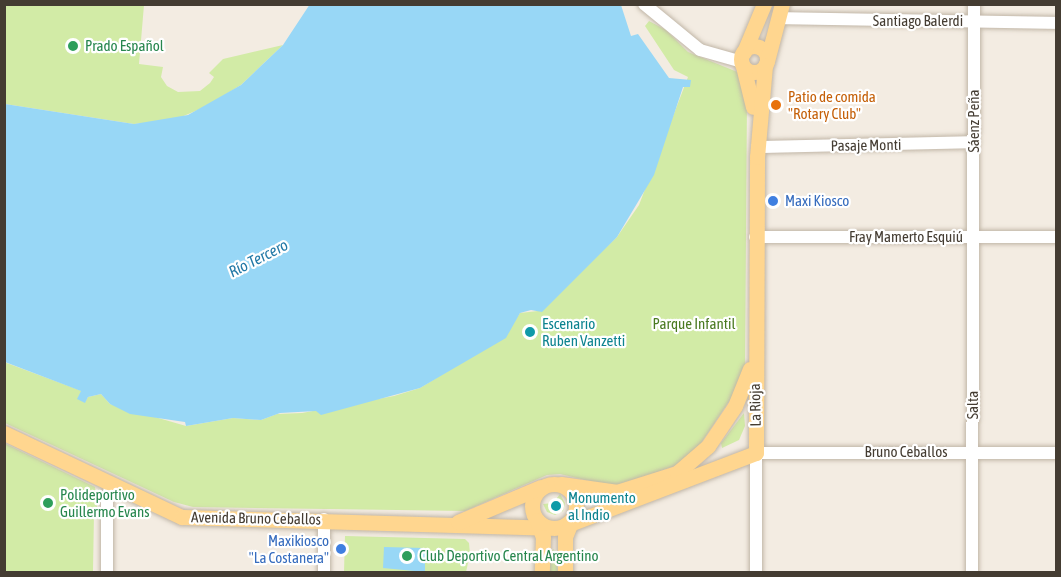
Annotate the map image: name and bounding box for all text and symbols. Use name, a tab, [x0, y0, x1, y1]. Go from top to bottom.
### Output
street label: Santiago Balerdi	[873, 12, 963, 30]
place label: Prado Español	[85, 37, 164, 55]
marker: Prado Español	[66, 39, 80, 53]
place label: Patio de comida "Rotary Club"	[788, 87, 876, 122]
street label: Sáenz Peña	[965, 89, 983, 153]
marker: Patio de comida "Rotary Club"	[769, 98, 783, 112]
street label: Pasaje Monti	[830, 135, 902, 155]
place label: Maxi Kiosco	[785, 192, 849, 210]
marker: Maxi Kiosco	[766, 194, 780, 208]
street label: Fray Mamerto Esquiú	[849, 228, 963, 246]
water label: Río Tercero	[225, 235, 291, 281]
place label: Escenario Ruben Vanzetti	[542, 314, 625, 349]
park label: Parque Infantil	[653, 315, 735, 333]
marker: Escenario Ruben Vanzetti	[523, 325, 537, 339]
street label: La Rioja	[746, 383, 764, 427]
street label: Salta	[964, 391, 982, 419]
street label: Bruno Ceballos	[865, 443, 947, 461]
place label: Polideportivo Guillermo Evans	[60, 485, 150, 520]
place label: Monumento al Indio	[568, 488, 636, 523]
marker: Polideportivo Guillermo Evans	[41, 496, 55, 510]
marker: Monumento al Indio	[549, 499, 563, 513]
street label: Avenida Bruno Ceballos	[191, 508, 321, 528]
place label: Maxikiosco "La Costanera"	[249, 531, 329, 566]
marker: Maxikiosco "La Costanera"	[334, 542, 348, 556]
place label: Club Deportivo Central Argentino	[419, 547, 599, 565]
marker: Club Deportivo Central Argentino	[400, 549, 414, 563]

